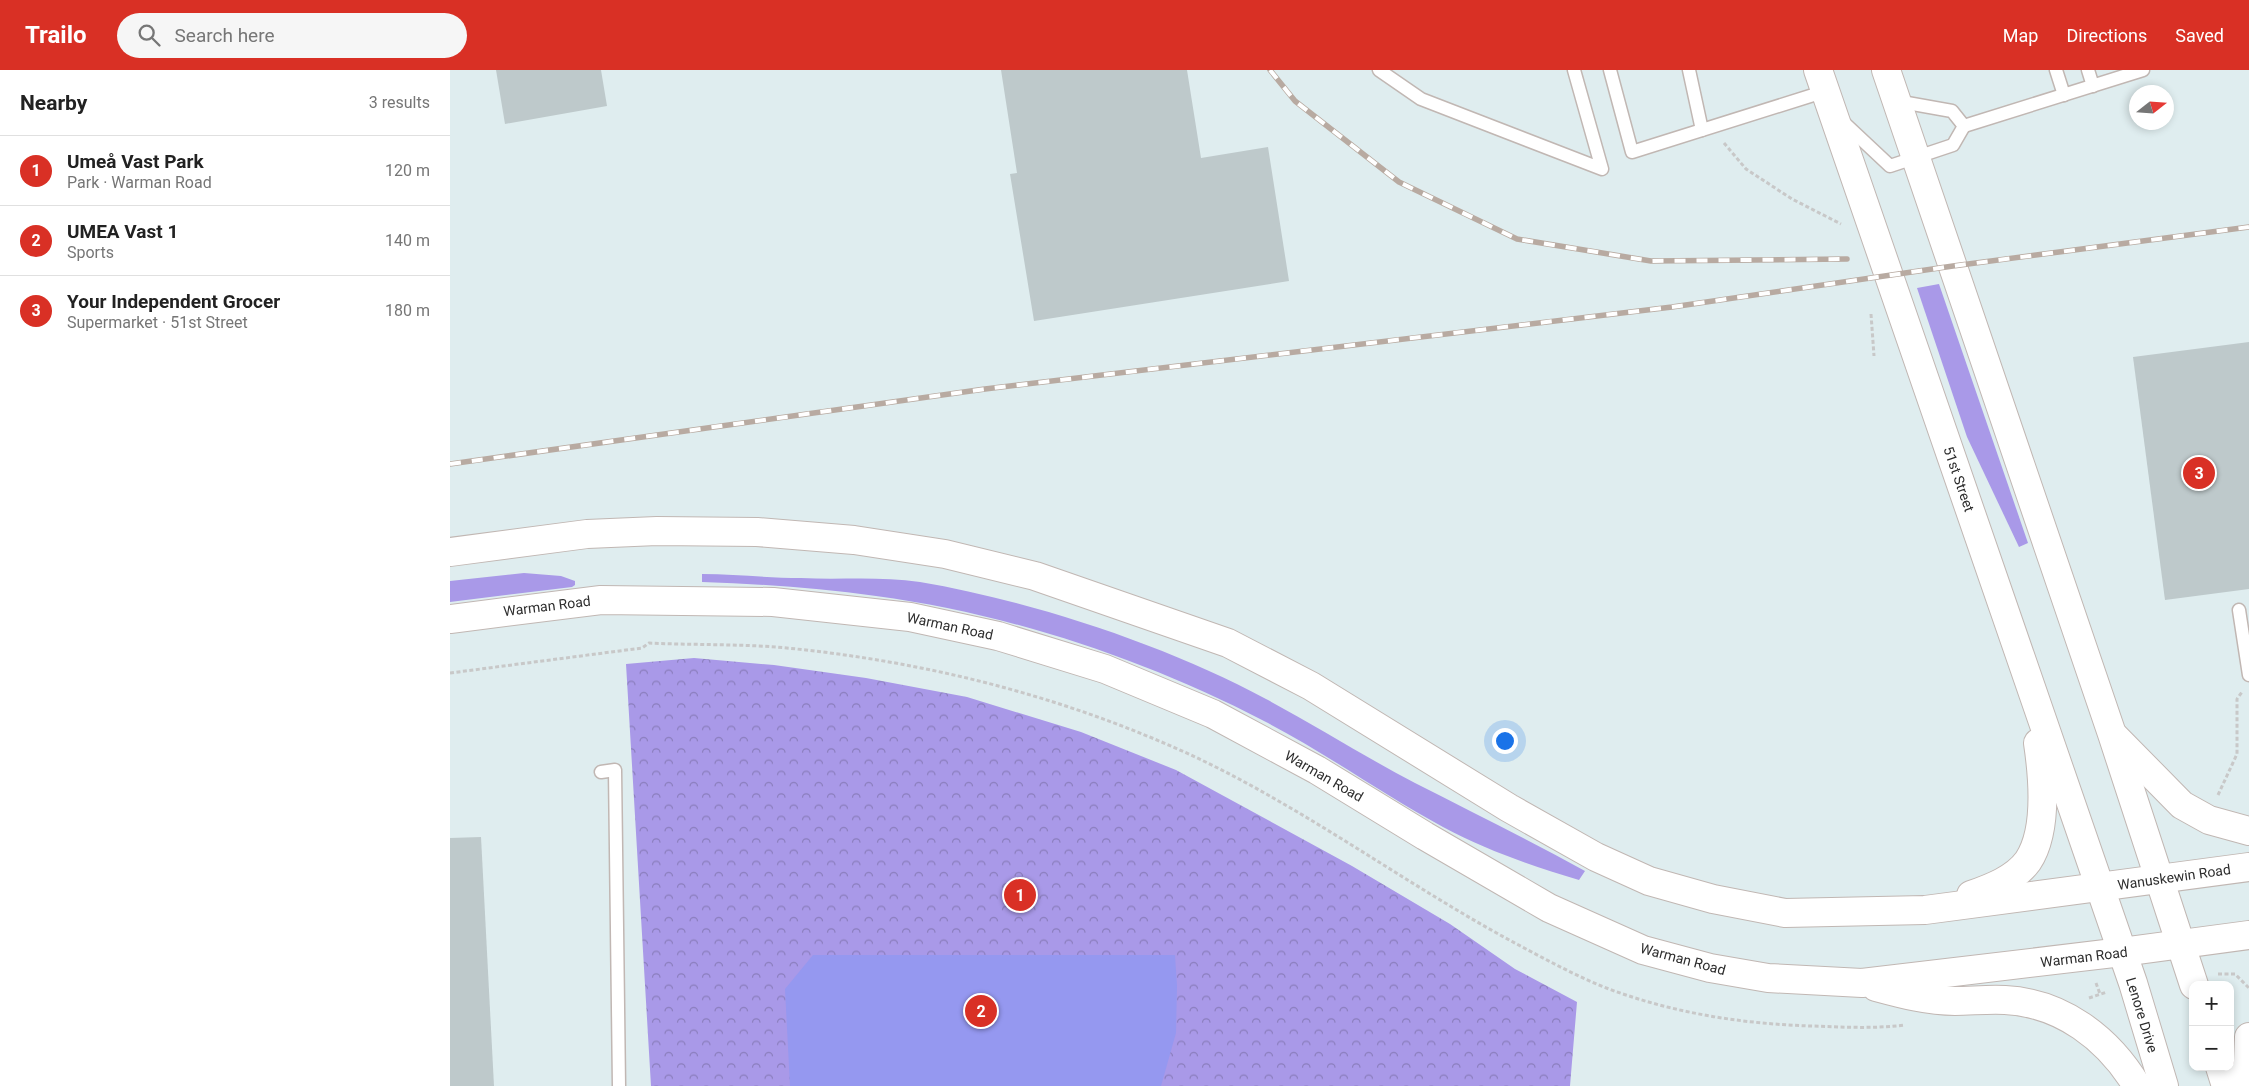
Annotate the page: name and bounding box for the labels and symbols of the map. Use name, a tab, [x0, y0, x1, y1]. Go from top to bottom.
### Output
north arrow	[2129, 85, 2174, 130]
street label: 51st Street	[1940, 444, 1978, 514]
pin: 3	[2183, 454, 2215, 492]
street label: Warman Road	[502, 593, 592, 619]
street label: Warman Road	[905, 609, 995, 643]
your location	[1492, 728, 1518, 754]
street label: Warman Road	[1282, 747, 1366, 805]
street label: Wanuskewin Road	[2116, 861, 2232, 893]
pin: 1	[1004, 876, 1036, 914]
street label: Warman Road	[1639, 940, 1727, 978]
street label: Warman Road	[2039, 944, 2129, 970]
street label: Lenore Drive	[2123, 976, 2161, 1054]
pin: 2	[965, 992, 997, 1030]

